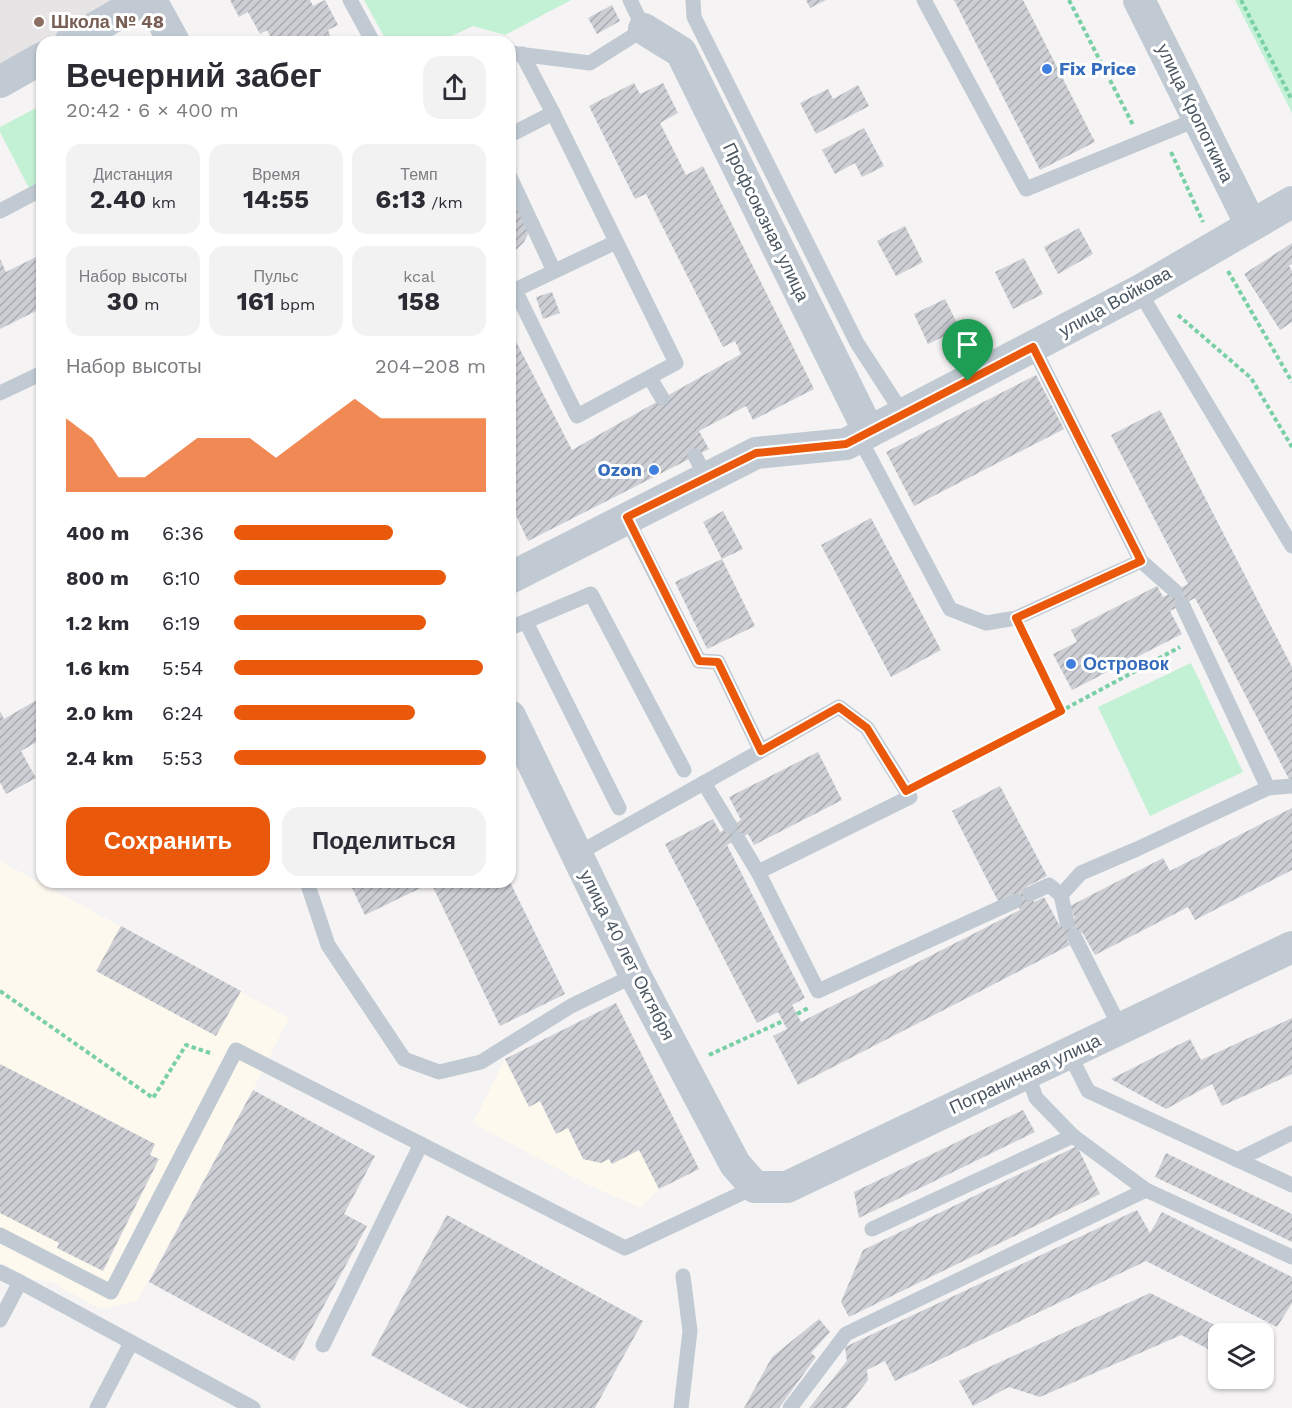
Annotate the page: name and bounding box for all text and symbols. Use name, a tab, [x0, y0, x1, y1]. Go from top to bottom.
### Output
place label: Школа № 48	[51, 11, 164, 32]
marker: Школа № 48	[32, 15, 46, 29]
street label: улица Кропоткина	[1153, 40, 1239, 186]
text: Вечерний забег	[66, 56, 322, 95]
button: share	[423, 56, 486, 119]
place label: Fix Price	[1059, 58, 1136, 79]
marker: Fix Price	[1040, 62, 1054, 76]
text: 20:42 · 6 × 400 m	[66, 98, 239, 122]
street label: Профсоюзная улица	[719, 139, 814, 305]
text: Дистанция	[93, 165, 173, 184]
text: Время	[252, 165, 300, 184]
text: Темп	[400, 165, 438, 184]
text: 2.40	[90, 184, 146, 214]
text: 14:55	[243, 184, 309, 214]
text: 6:13	[375, 184, 426, 214]
text: km	[146, 193, 176, 212]
text: /km	[426, 193, 463, 212]
street label: улица Войкова	[1055, 262, 1175, 341]
text: Набор высоты	[79, 267, 187, 286]
text: Пульс	[254, 267, 298, 286]
text: kcal	[403, 267, 435, 286]
text: 30	[107, 286, 139, 316]
text: 161	[237, 286, 275, 316]
text: 158	[398, 286, 440, 316]
text: m	[139, 295, 159, 314]
text: bpm	[275, 295, 315, 314]
pin	[942, 319, 993, 381]
icon: arrive	[951, 328, 984, 361]
text: Набор высоты	[66, 354, 202, 378]
text: 204–208 m	[375, 354, 486, 378]
place label: Ozon	[598, 459, 642, 480]
marker: Ozon	[647, 463, 661, 477]
text: 400 m	[66, 521, 129, 545]
text: 6:36	[162, 521, 204, 545]
text: 800 m	[66, 566, 129, 590]
text: 6:10	[162, 566, 200, 590]
text: 1.2 km	[66, 611, 129, 635]
text: 6:19	[162, 611, 200, 635]
place label: Островок	[1083, 653, 1170, 674]
text: 1.6 km	[66, 656, 130, 680]
text: 5:54	[162, 656, 203, 680]
marker: Островок	[1064, 657, 1078, 671]
text: 2.0 km	[66, 701, 133, 725]
text: 6:24	[162, 701, 203, 725]
text: 2.4 km	[66, 746, 134, 770]
text: 5:53	[162, 746, 203, 770]
button: Сохранить	[66, 807, 270, 876]
button: Поделиться	[282, 807, 486, 876]
street label: улица 40 лет Октября	[575, 866, 680, 1043]
street label: Пограничная улица	[946, 1029, 1105, 1118]
map controls	[1208, 1323, 1274, 1389]
button: layers	[1208, 1323, 1274, 1389]

